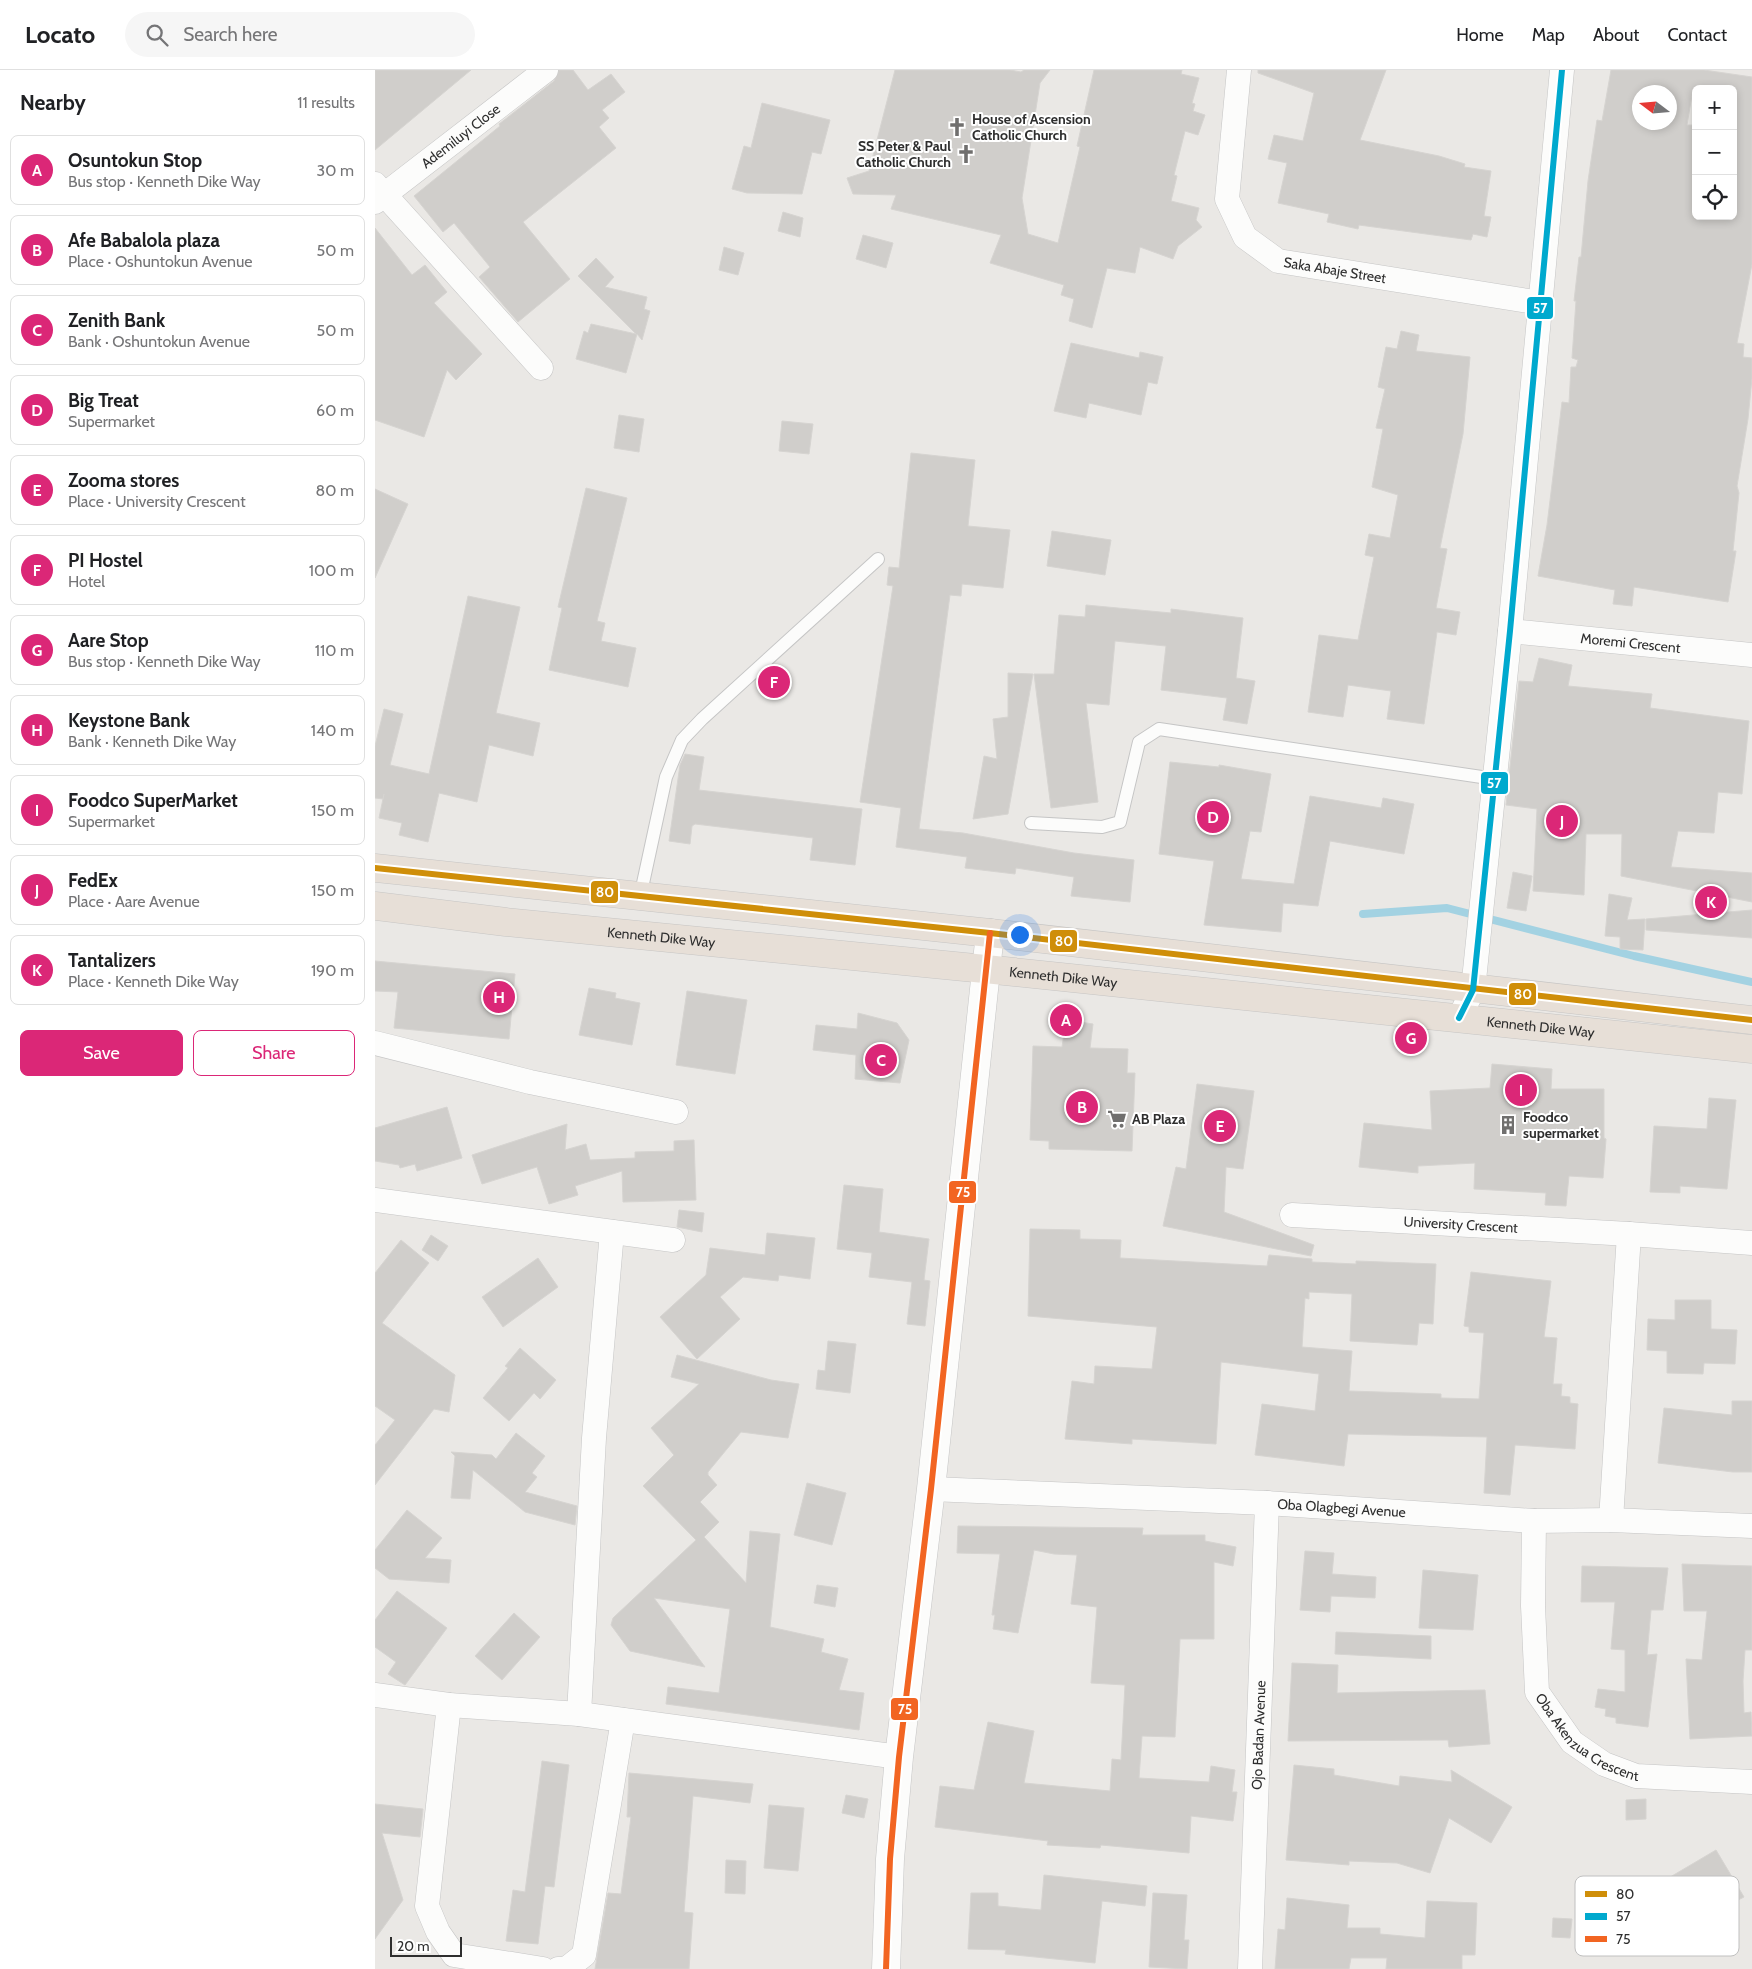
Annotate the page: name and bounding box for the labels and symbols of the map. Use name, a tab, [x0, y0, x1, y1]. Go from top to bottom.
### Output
north arrow	[1632, 85, 1677, 130]
street label: Ademiluyi Close	[417, 100, 504, 172]
place label: House of Ascension Catholic Church	[972, 110, 1091, 144]
church icon: House of Ascension Catholic Church	[946, 116, 968, 138]
place label: SS Peter & Paul Catholic Church	[856, 137, 951, 171]
church icon: SS Peter & Paul Catholic Church	[955, 143, 977, 165]
street label: Saka Abaje Street	[1282, 253, 1388, 287]
line badge: 57	[1526, 296, 1554, 320]
text: 57	[1533, 299, 1548, 317]
street label: Moremi Crescent	[1580, 629, 1682, 657]
pin: F	[758, 663, 790, 701]
line badge: 57	[1480, 771, 1509, 795]
text: 57	[1487, 774, 1502, 792]
pin: D	[1197, 798, 1229, 836]
pin: J	[1546, 802, 1578, 840]
line badge: 80	[590, 880, 619, 904]
text: 80	[596, 883, 614, 901]
pin: K	[1695, 883, 1727, 921]
your location	[1007, 922, 1033, 948]
street label: Kenneth Dike Way	[606, 923, 716, 951]
line badge: 80	[1049, 929, 1078, 953]
text: 80	[1055, 932, 1073, 950]
street label: Kenneth Dike Way	[1008, 963, 1118, 992]
pin: H	[483, 978, 515, 1016]
line badge: 80	[1508, 982, 1537, 1006]
text: 80	[1514, 985, 1532, 1003]
pin: A	[1050, 1001, 1082, 1039]
street label: Kenneth Dike Way	[1486, 1012, 1596, 1042]
pin: G	[1395, 1019, 1427, 1057]
pin: C	[865, 1041, 897, 1079]
pin: I	[1505, 1071, 1537, 1109]
pin: B	[1066, 1088, 1098, 1126]
pin: E	[1204, 1107, 1236, 1145]
supermarket icon: AB Plaza	[1106, 1108, 1128, 1130]
place label: Foodco supermarket	[1523, 1108, 1599, 1142]
place label: AB Plaza	[1132, 1110, 1185, 1128]
building icon: Foodco supermarket	[1497, 1114, 1519, 1136]
line badge: 75	[948, 1180, 977, 1204]
text: 75	[956, 1183, 970, 1201]
street label: University Crescent	[1403, 1212, 1519, 1237]
street label: Oba Olagbegi Avenue	[1277, 1495, 1406, 1521]
street label: Ojo Badan Avenue	[1248, 1680, 1270, 1790]
street label: Oba Akenzua Crescent	[1531, 1689, 1639, 1785]
line badge: 75	[890, 1697, 919, 1721]
text: 75	[898, 1700, 912, 1718]
legend	[1575, 1876, 1739, 1956]
text: 80	[1616, 1885, 1634, 1903]
text: 57	[1616, 1907, 1631, 1925]
text: 75	[1616, 1930, 1631, 1948]
scale bar	[390, 1934, 463, 1957]

